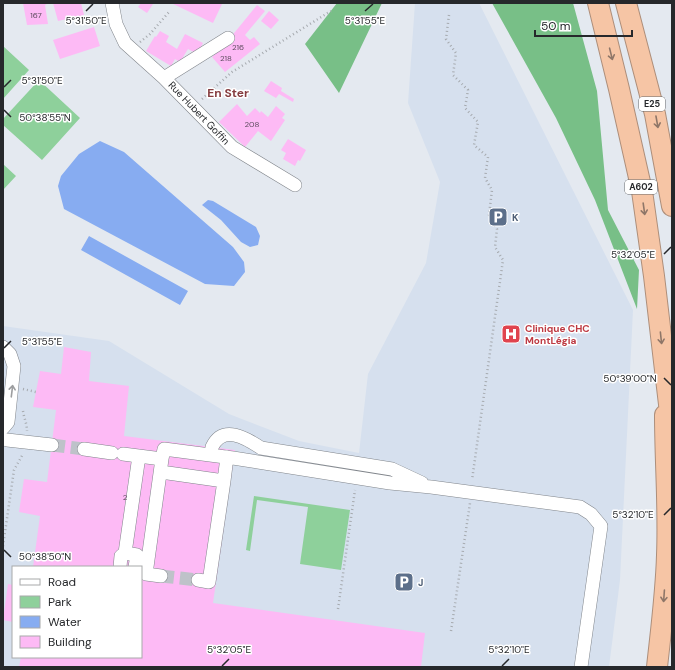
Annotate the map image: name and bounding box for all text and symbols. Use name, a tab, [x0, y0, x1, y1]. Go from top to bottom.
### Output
house number: 167	[30, 10, 42, 20]
scale bar	[535, 12, 632, 38]
text: 5°31'50"E	[65, 14, 107, 27]
text: 5°31'55"E	[345, 14, 385, 27]
text: 50 m	[541, 18, 570, 34]
house number: 216	[232, 42, 244, 52]
one-way arrow	[608, 48, 615, 61]
house number: 218	[220, 53, 232, 63]
text: 5°31'50"E	[21, 74, 63, 87]
street label: Rue Hubert Goffin	[165, 79, 233, 148]
district label: En Ster	[207, 85, 249, 101]
road number: E25	[639, 97, 665, 111]
text: 50°38'55"N	[19, 111, 71, 124]
one-way arrow	[653, 115, 661, 128]
house number: 208	[245, 119, 260, 129]
road number: A602	[625, 180, 657, 194]
one-way arrow	[640, 202, 648, 215]
parking icon: K	[487, 206, 509, 228]
place label: K	[512, 211, 519, 224]
text: 5°32'05"E	[611, 248, 655, 261]
place label: Clinique CHC MontLégia	[525, 322, 590, 347]
hospital icon: Clinique CHC MontLégia	[500, 323, 522, 345]
one-way arrow	[657, 331, 665, 344]
text: 5°31'55"E	[22, 335, 62, 348]
text: 50°39'00"N	[603, 372, 657, 385]
one-way arrow	[8, 385, 16, 398]
house number: 2	[123, 492, 128, 502]
text: 5°32'10"E	[612, 508, 654, 521]
text: 50°38'50"N	[19, 550, 71, 563]
legend	[12, 566, 142, 658]
parking icon: J	[393, 571, 415, 593]
text: Road	[48, 574, 76, 590]
place label: J	[418, 576, 423, 589]
one-way arrow	[661, 589, 668, 602]
text: Park	[48, 594, 72, 610]
text: Water	[48, 614, 82, 630]
text: Building	[48, 634, 92, 650]
text: 5°32'05"E	[207, 643, 251, 656]
text: 5°32'10"E	[488, 643, 530, 656]

